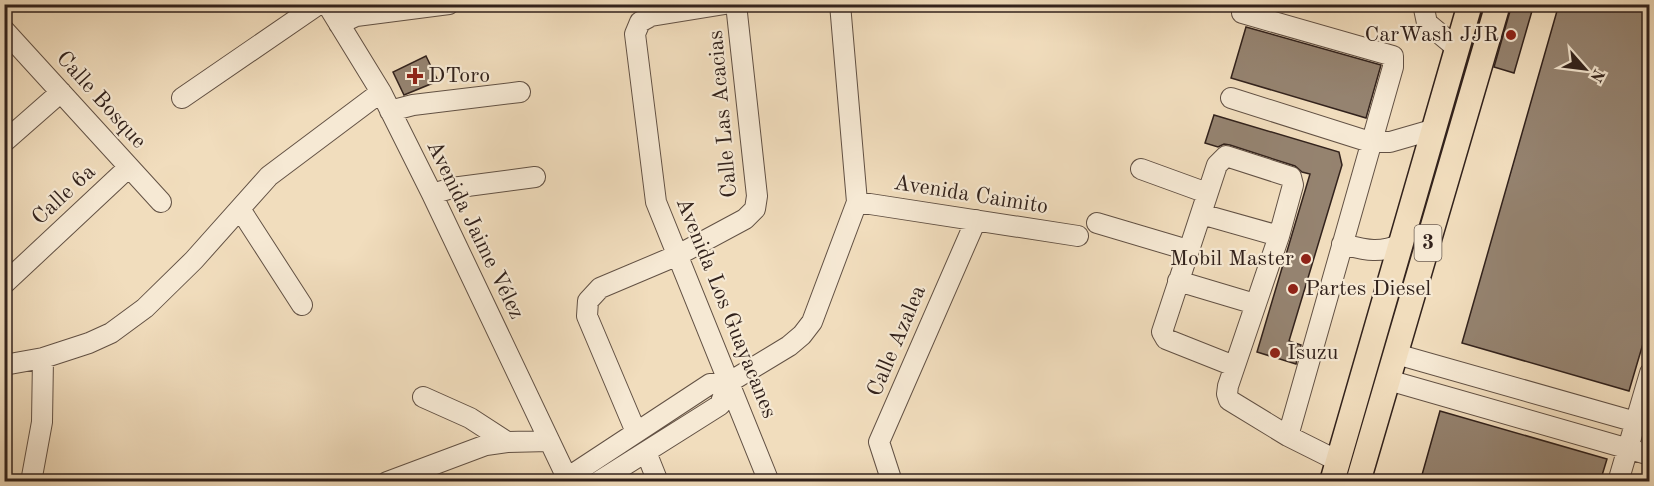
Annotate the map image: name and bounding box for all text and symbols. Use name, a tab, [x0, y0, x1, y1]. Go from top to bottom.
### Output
place label: CarWash JJR	[1365, 24, 1499, 46]
marker: CarWash JJR	[1504, 28, 1518, 42]
street label: Calle Las Acacias	[705, 29, 741, 199]
north arrow	[1555, 39, 1615, 99]
street label: Calle Bosque	[52, 47, 150, 153]
place label: DToro	[428, 65, 490, 87]
text: N	[1586, 66, 1606, 85]
marker: DToro	[406, 67, 424, 85]
street label: Avenida Jaime Vélez	[422, 137, 528, 323]
street label: Calle 6a	[28, 160, 100, 229]
street label: Avenida Caimito	[892, 172, 1050, 218]
street label: Avenida Los Guayacanes	[672, 195, 780, 421]
road number: 3	[1414, 225, 1442, 261]
place label: Mobil Master	[1170, 248, 1294, 270]
marker: Mobil Master	[1299, 252, 1313, 266]
place label: Partes Diesel	[1305, 278, 1431, 300]
street label: Calle Azalea	[864, 282, 930, 400]
marker: Partes Diesel	[1286, 282, 1300, 296]
place label: Isuzu	[1287, 342, 1339, 364]
marker: Isuzu	[1268, 346, 1282, 360]

